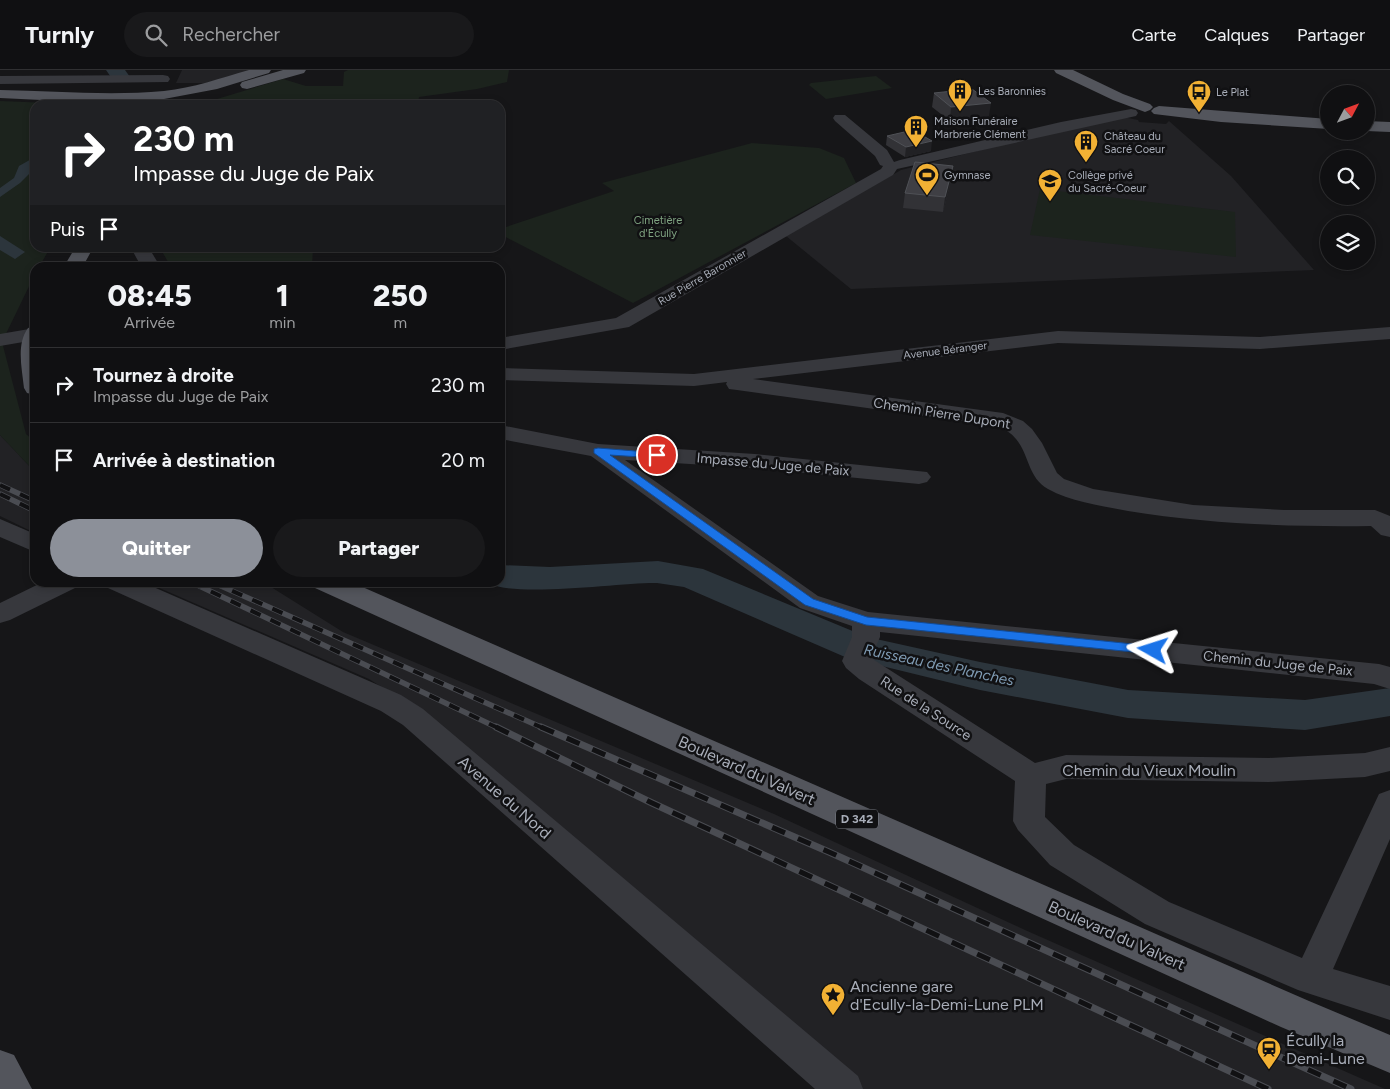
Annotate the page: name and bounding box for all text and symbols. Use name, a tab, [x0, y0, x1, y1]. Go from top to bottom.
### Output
search box	[124, 12, 474, 57]
text: Turnly	[25, 20, 94, 49]
icon: search	[142, 21, 170, 49]
text: Rechercher	[182, 23, 280, 46]
text: Carte	[1131, 24, 1176, 46]
text: Calques	[1204, 24, 1269, 46]
text: Partager	[1297, 24, 1365, 46]
building icon: Les Baronnies	[947, 78, 973, 112]
bus stop icon: Le Plat	[1186, 79, 1212, 113]
place label: Les Baronnies	[978, 85, 1046, 98]
north arrow	[1320, 85, 1375, 140]
map controls	[1320, 85, 1375, 270]
place label: Le Plat	[1216, 86, 1249, 99]
building icon: Maison Funéraire Marbrerie Clément	[903, 114, 929, 148]
place label: Maison Funéraire Marbrerie Clément	[934, 115, 1026, 141]
text: 230 m	[133, 118, 234, 160]
icon: right	[50, 120, 115, 185]
building icon: Château du Sacré Coeur	[1073, 129, 1099, 163]
place label: Château du Sacré Coeur	[1104, 130, 1165, 156]
button: search	[1320, 150, 1375, 205]
text: Impasse du Juge de Paix	[133, 160, 374, 187]
sports icon: Gymnase	[914, 162, 940, 196]
school or university icon: Collège privé du Sacré-Coeur	[1037, 168, 1063, 202]
place label: Gymnase	[944, 169, 990, 182]
place label: Collège privé du Sacré-Coeur	[1068, 169, 1146, 195]
park label: Cimetière d'Écully	[634, 214, 682, 240]
icon: arrive	[95, 215, 123, 243]
button: layers	[1320, 215, 1375, 270]
text: Puis	[50, 218, 85, 241]
street label: Rue Pierre Baronnier	[656, 247, 749, 308]
text: 08:45	[107, 277, 192, 314]
text: 1	[276, 277, 289, 314]
text: 250	[373, 277, 428, 314]
text: Arrivée	[124, 313, 175, 332]
text: min	[269, 313, 295, 332]
text: m	[393, 313, 407, 332]
street label: Avenue Béranger	[902, 339, 988, 362]
text: Tournez à droite	[93, 364, 234, 387]
icon: right	[50, 371, 78, 399]
text: 230 m	[431, 374, 485, 397]
text: Impasse du Juge de Paix	[93, 387, 268, 406]
street label: Chemin Pierre Dupont	[872, 394, 1012, 433]
pin	[636, 434, 678, 476]
icon: arrive	[643, 441, 671, 469]
icon: arrive	[50, 446, 78, 474]
text: Arrivée à destination	[93, 449, 275, 472]
text: 20 m	[441, 449, 485, 472]
street label: Impasse du Juge de Paix	[696, 449, 850, 480]
button: Quitter	[50, 519, 263, 577]
button: Partager	[273, 519, 485, 577]
position arrow	[1126, 623, 1178, 675]
water label: Ruisseau des Planches	[862, 640, 1016, 690]
street label: Chemin du Juge de Paix	[1202, 647, 1354, 680]
street label: Rue de la Source	[877, 673, 975, 744]
street label: Boulevard du Valvert	[675, 732, 818, 809]
street label: Avenue du Nord	[454, 752, 555, 843]
street label: Chemin du Vieux Moulin	[1062, 761, 1236, 780]
road number: D 342	[836, 810, 878, 829]
street label: Boulevard du Valvert	[1045, 897, 1188, 974]
place label: Ancienne gare d'Ecully-la-Demi-Lune PLM	[850, 977, 1044, 1014]
place icon: Ancienne gare d'Ecully-la-Demi-Lune PLM	[820, 982, 846, 1016]
place label: Écully la Demi-Lune	[1286, 1031, 1365, 1068]
station icon: Écully la Demi-Lune	[1256, 1036, 1282, 1070]

